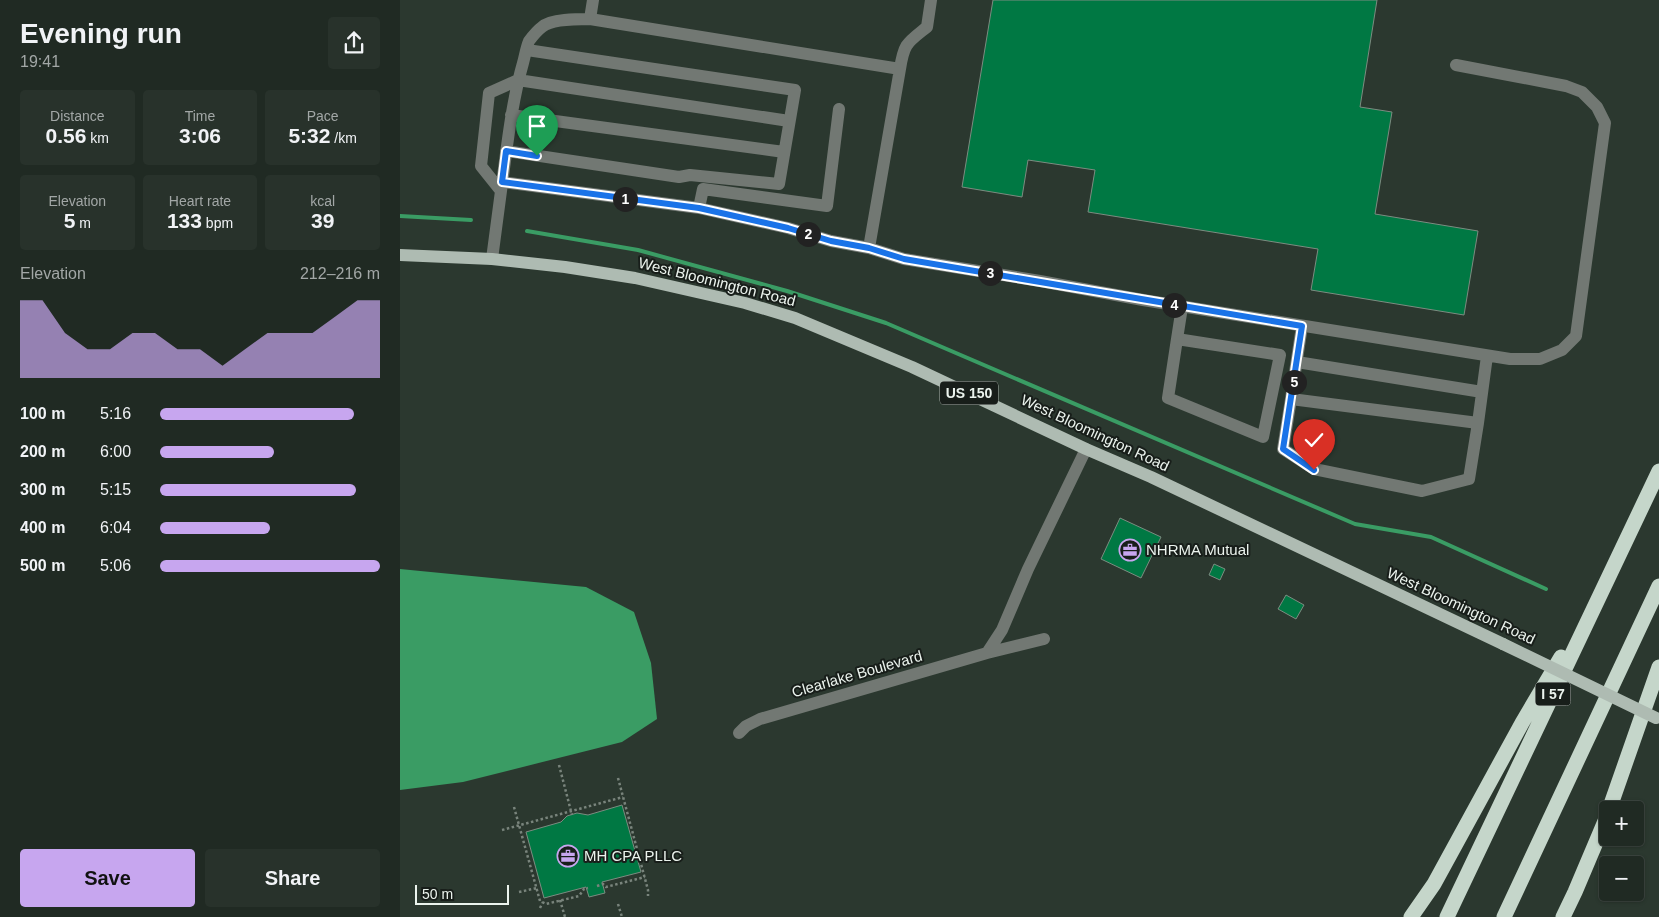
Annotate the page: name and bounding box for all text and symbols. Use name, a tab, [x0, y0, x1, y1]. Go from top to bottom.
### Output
button: share	[328, 17, 380, 69]
text: Evening run	[20, 18, 182, 49]
text: 19:41	[20, 53, 60, 70]
pin	[516, 105, 558, 156]
text: Distance	[50, 108, 105, 124]
text: Time	[185, 108, 215, 124]
text: Pace	[307, 108, 339, 124]
icon: arrive	[523, 112, 551, 140]
text: 0.56	[46, 124, 86, 147]
text: 3:06	[179, 124, 221, 147]
text: 5:32	[288, 124, 330, 147]
text: km	[86, 130, 109, 146]
text: /km	[330, 130, 357, 146]
pin: 1	[612, 186, 638, 212]
text: 1	[622, 191, 629, 207]
text: Elevation	[49, 193, 106, 209]
text: Heart rate	[169, 193, 231, 209]
text: kcal	[310, 193, 335, 209]
text: 5	[64, 209, 75, 232]
text: 133	[167, 209, 202, 232]
text: 39	[311, 209, 334, 232]
text: m	[75, 215, 91, 231]
text: bpm	[202, 215, 233, 231]
pin: 2	[796, 222, 820, 246]
text: 2	[805, 226, 812, 242]
street label: West Bloomington Road	[637, 254, 798, 309]
pin: 3	[978, 260, 1002, 286]
text: Elevation	[20, 265, 86, 282]
text: 212–216 m	[300, 265, 380, 282]
text: 3	[987, 265, 994, 281]
pin: 4	[1162, 292, 1186, 318]
text: 4	[1171, 297, 1178, 313]
pin: 5	[1282, 370, 1306, 394]
text: 5	[1291, 374, 1298, 390]
road number: US 150	[940, 382, 998, 404]
street label: West Bloomington Road	[1018, 391, 1172, 474]
text: 100 m	[20, 405, 65, 422]
text: 5:16	[100, 405, 131, 422]
pin	[1293, 419, 1335, 470]
icon: check	[1300, 426, 1328, 454]
text: 200 m	[20, 443, 65, 460]
text: 6:00	[100, 443, 131, 460]
text: 300 m	[20, 481, 65, 498]
text: 5:15	[100, 481, 131, 498]
text: 400 m	[20, 519, 65, 536]
text: 6:04	[100, 519, 131, 536]
office icon: NHRMA Mutual	[1118, 538, 1142, 562]
place label: NHRMA Mutual	[1146, 541, 1249, 558]
text: 500 m	[20, 557, 65, 574]
text: 5:06	[100, 557, 131, 574]
street label: West Bloomington Road	[1384, 564, 1538, 647]
street label: Clearlake Boulevard	[790, 647, 924, 700]
road number: I 57	[1536, 682, 1570, 706]
map controls	[1599, 801, 1644, 901]
button: +	[1599, 801, 1644, 846]
office icon: MH CPA PLLC	[556, 844, 580, 868]
place label: MH CPA PLLC	[584, 847, 682, 864]
button: Save	[20, 849, 195, 907]
button: Share	[205, 849, 380, 907]
button: −	[1599, 856, 1644, 901]
scale bar	[415, 882, 509, 905]
text: 50 m	[422, 886, 453, 902]

